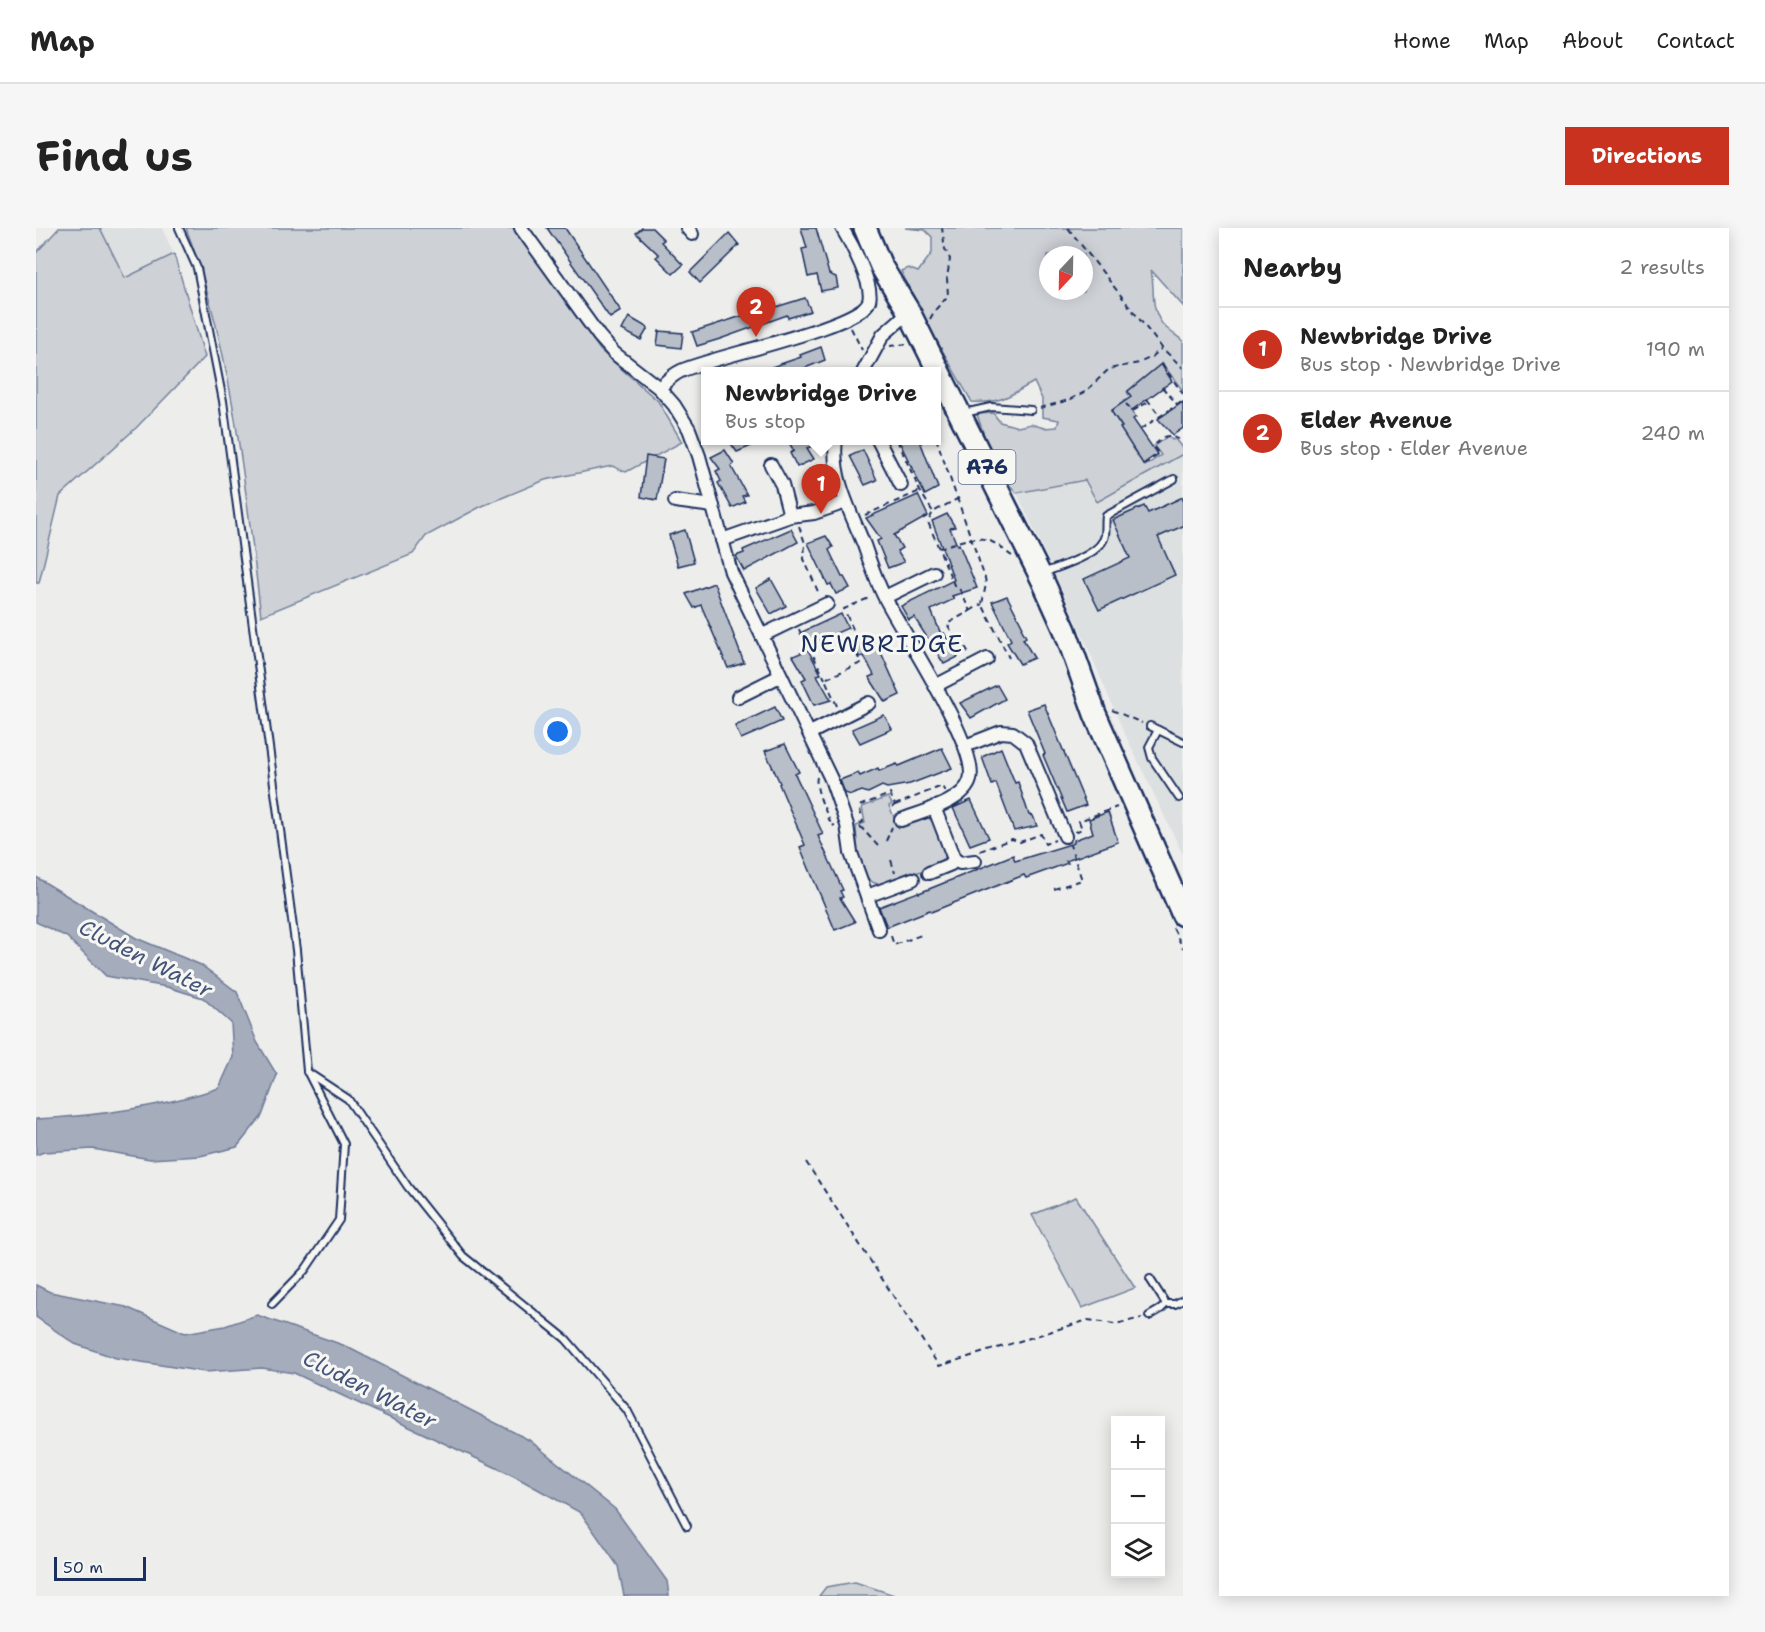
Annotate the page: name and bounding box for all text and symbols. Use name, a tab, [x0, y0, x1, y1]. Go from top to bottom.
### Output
text: Map	[30, 22, 95, 60]
text: Home	[1393, 27, 1451, 55]
text: Map	[1484, 27, 1529, 55]
text: About	[1562, 27, 1623, 55]
text: Contact	[1656, 27, 1735, 55]
button: Directions	[1565, 127, 1729, 185]
text: Find us	[36, 128, 193, 184]
north arrow	[1039, 246, 1093, 300]
text: Nearby	[1243, 250, 1342, 285]
text: 2 results	[1619, 254, 1705, 280]
pin: 2	[736, 288, 776, 337]
text: Newbridge Drive	[1300, 322, 1492, 351]
text: 1	[1258, 336, 1267, 362]
text: 190 m	[1646, 336, 1705, 362]
text: Bus stop · Newbridge Drive	[1300, 351, 1561, 377]
popup	[701, 367, 941, 445]
text: Newbridge Drive	[725, 379, 917, 408]
text: Elder Avenue	[1300, 406, 1453, 435]
text: Bus stop	[725, 408, 806, 434]
text: 2	[1256, 420, 1270, 446]
text: 240 m	[1640, 420, 1705, 446]
text: Bus stop · Elder Avenue	[1300, 435, 1528, 461]
road number: A76	[958, 450, 1016, 484]
pin: 1	[802, 464, 840, 514]
district label: NEWBRIDGE	[800, 628, 964, 660]
your location	[543, 717, 572, 746]
water label: Cluden Water	[74, 912, 218, 1005]
water label: Cluden Water	[298, 1343, 442, 1436]
map controls	[1111, 1416, 1165, 1578]
button: +	[1111, 1416, 1165, 1470]
button: −	[1111, 1470, 1165, 1524]
button: layers	[1111, 1524, 1165, 1578]
scale bar	[54, 1554, 146, 1582]
text: 50 m	[63, 1557, 103, 1578]

